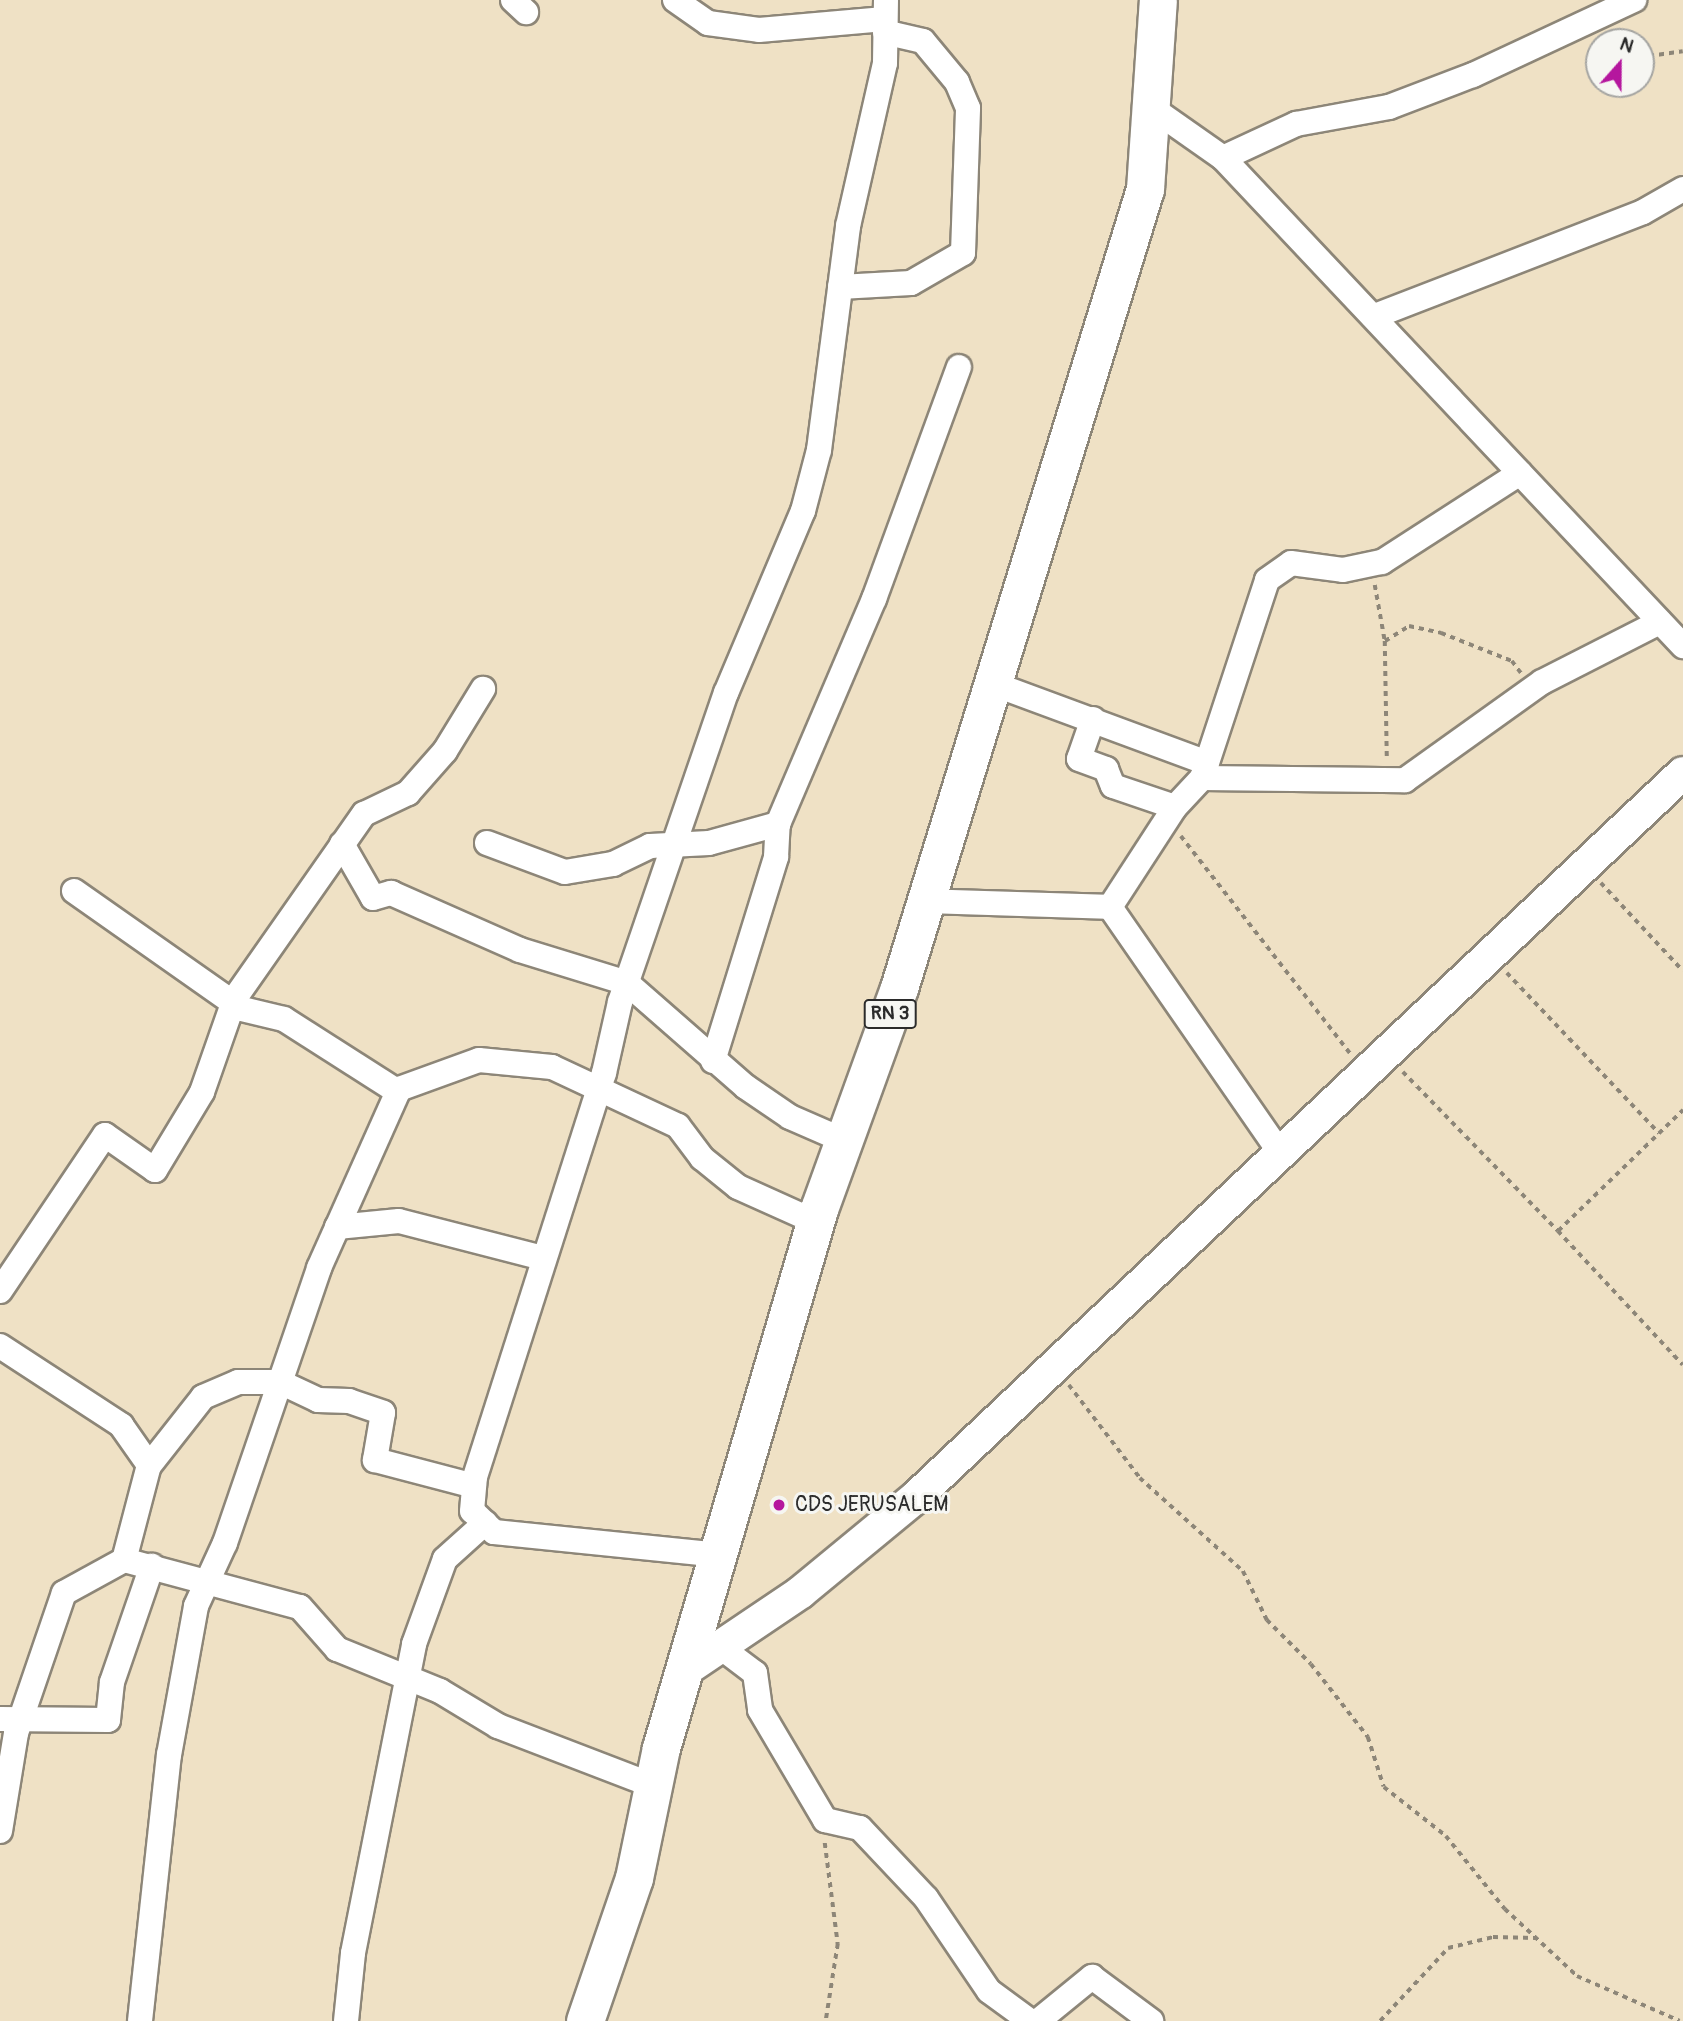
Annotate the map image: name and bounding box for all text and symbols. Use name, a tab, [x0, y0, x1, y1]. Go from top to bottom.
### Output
north arrow	[1585, 28, 1655, 98]
text: N	[1616, 32, 1637, 59]
road number: RN 3	[862, 998, 918, 1030]
place label: CDS JERUSALEM	[795, 1492, 948, 1518]
marker: CDS JERUSALEM	[769, 1495, 789, 1515]

